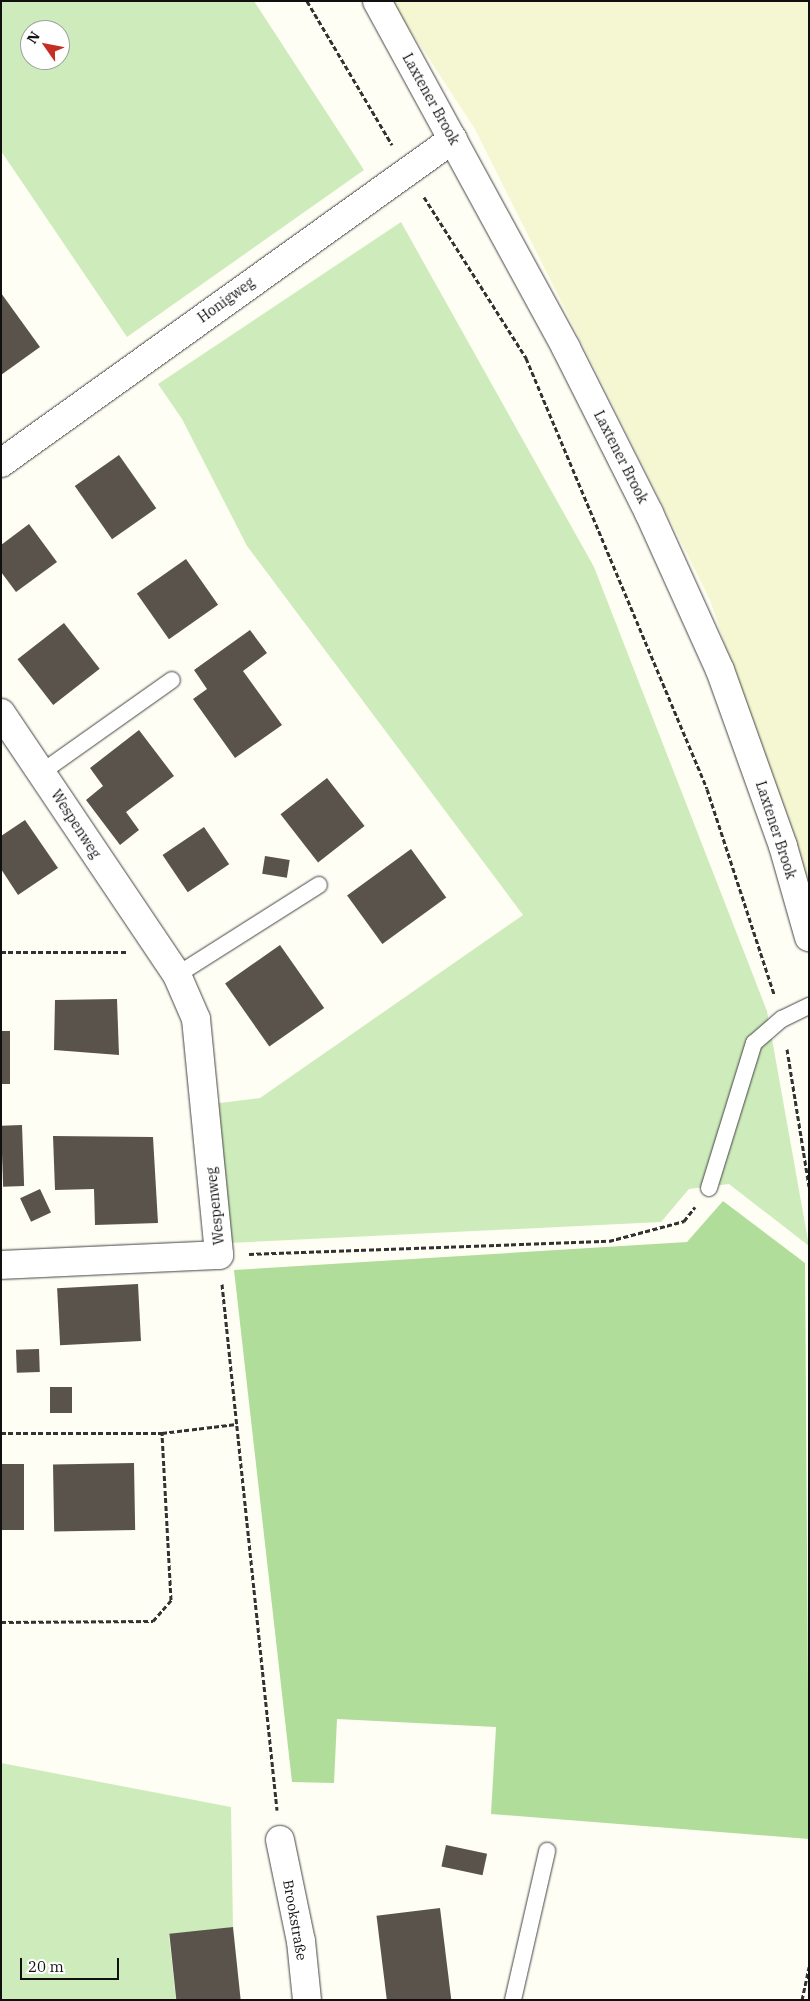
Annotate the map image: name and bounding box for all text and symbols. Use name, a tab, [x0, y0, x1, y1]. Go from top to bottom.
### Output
north arrow	[20, 20, 70, 70]
text: N	[23, 28, 44, 47]
street label: Laxtener Brook	[399, 50, 463, 148]
street label: Honigweg	[194, 274, 258, 326]
street label: Laxtener Brook	[590, 408, 652, 506]
street label: Laxtener Brook	[752, 779, 800, 881]
street label: Wespenweg	[48, 787, 104, 861]
street label: Wespenweg	[203, 1166, 227, 1246]
street label: Brookstraße	[280, 1878, 310, 1962]
scale bar	[22, 1948, 121, 1980]
text: 20 m	[28, 1957, 64, 1976]

